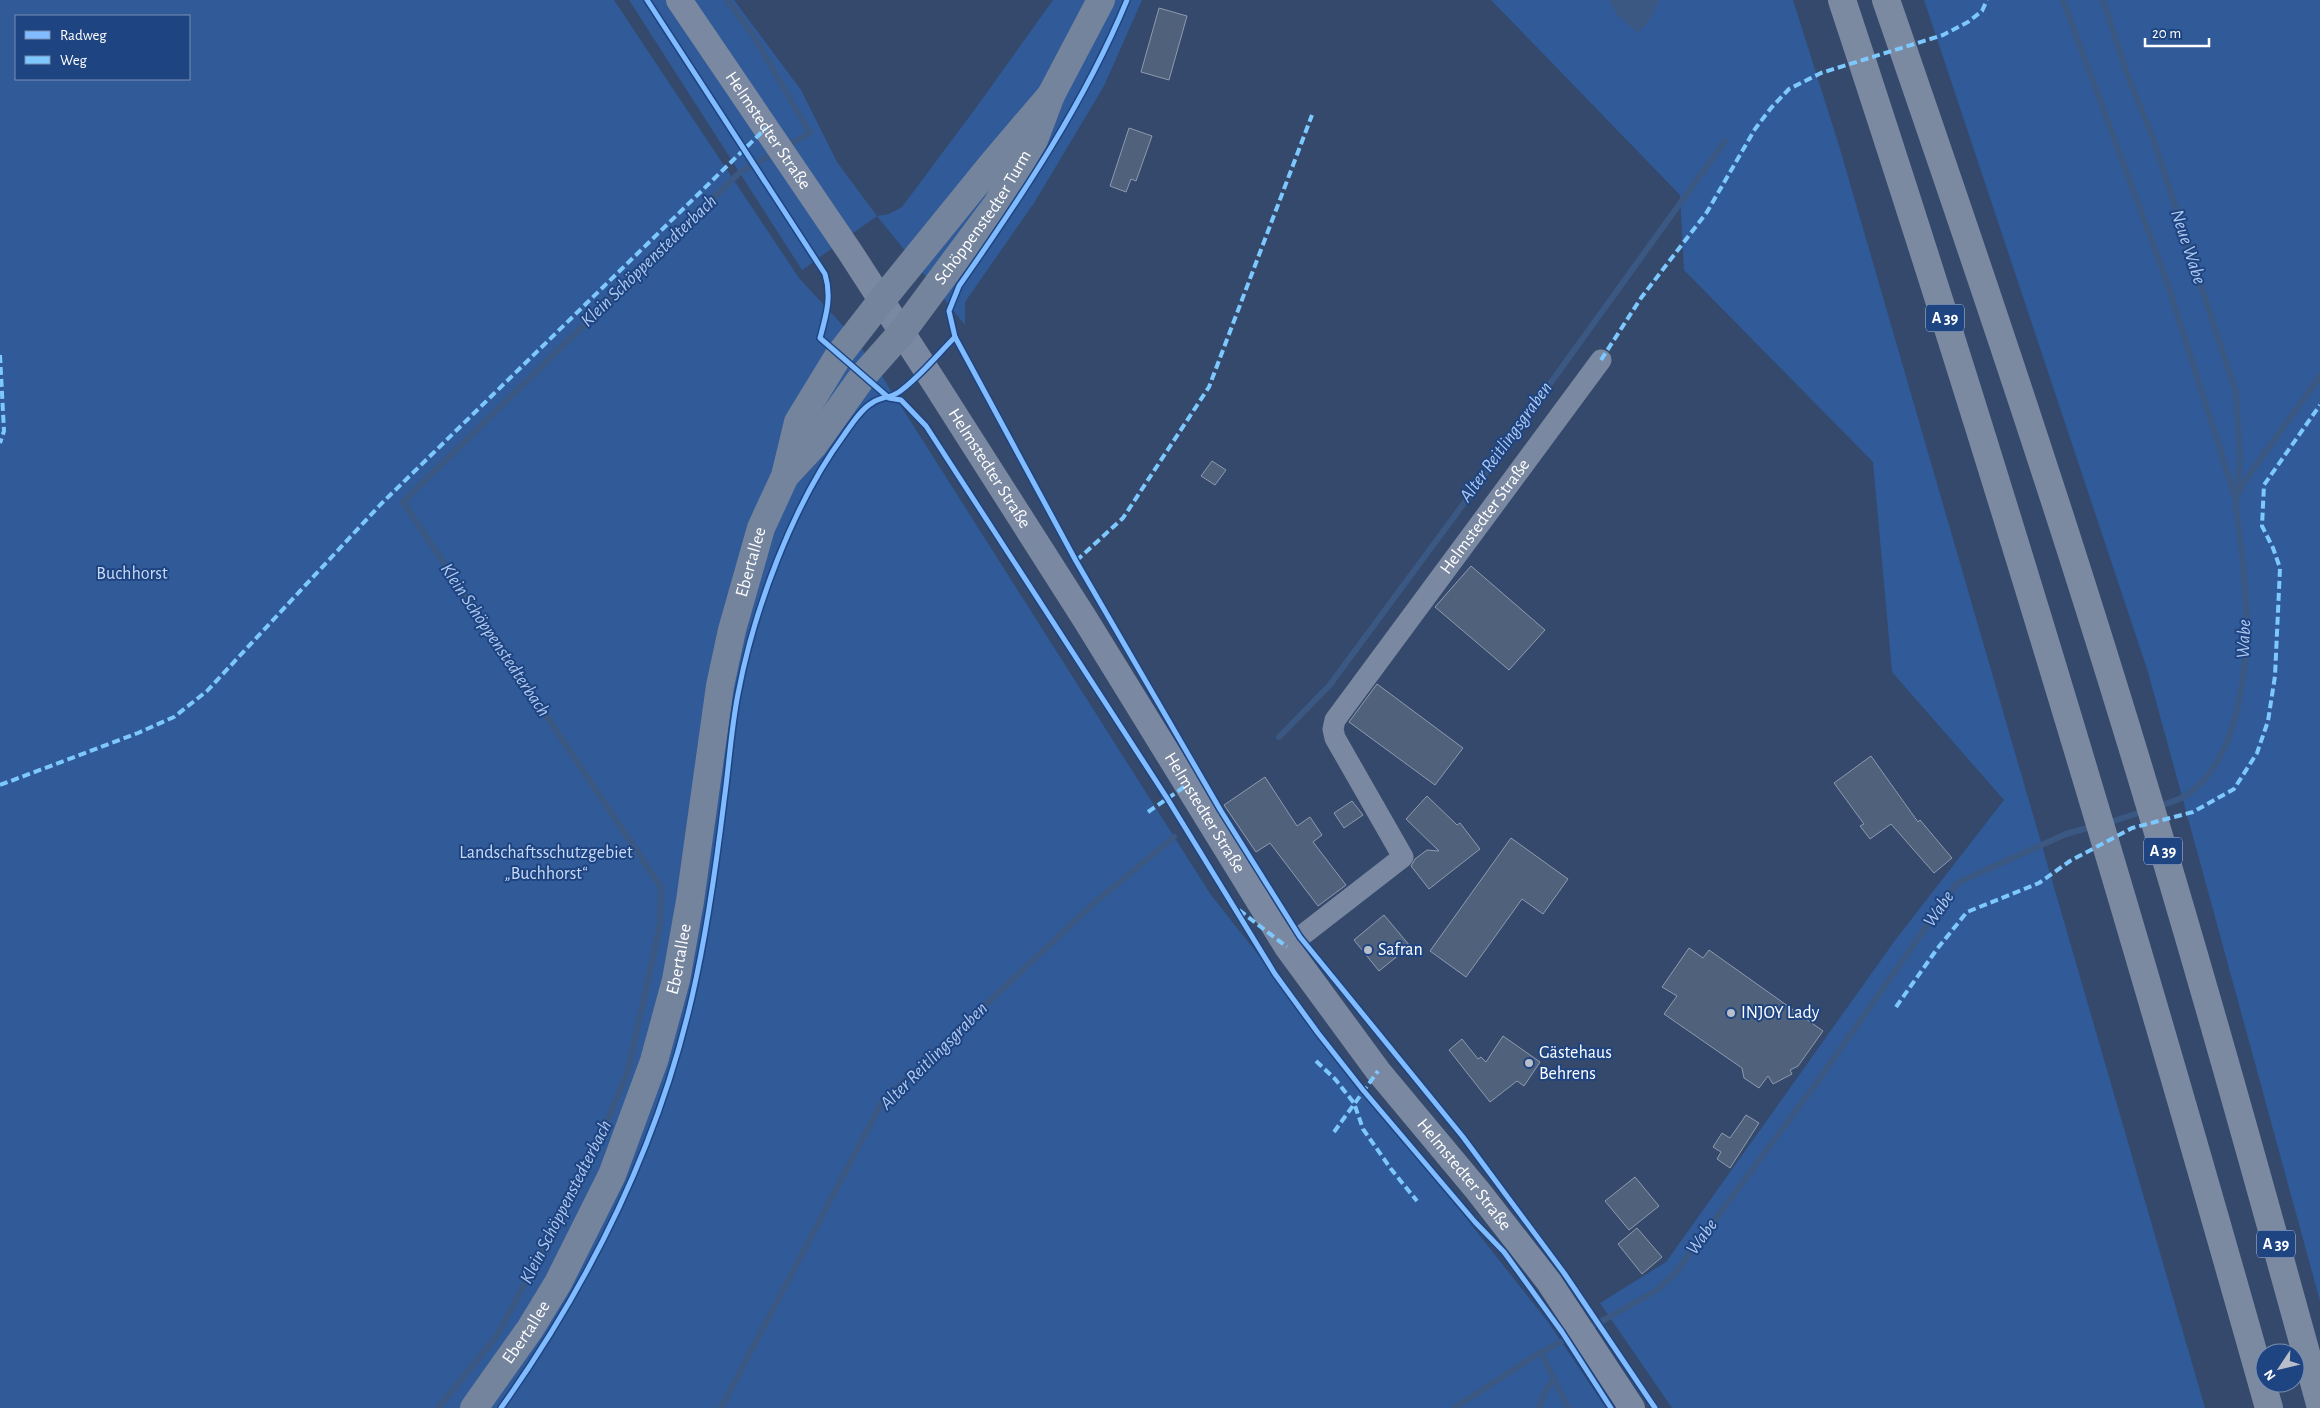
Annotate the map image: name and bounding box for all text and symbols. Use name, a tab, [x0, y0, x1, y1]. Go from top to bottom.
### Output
legend	[15, 15, 190, 80]
scale bar	[2145, 15, 2209, 47]
text: 20 m	[2152, 26, 2181, 41]
text: Radweg	[60, 28, 107, 43]
text: Weg	[60, 53, 88, 68]
street label: Helmstedter Straße	[722, 69, 814, 193]
street label: Schöppenstedter Turm	[931, 147, 1035, 288]
water label: Klein Schöppenstedterbach	[577, 191, 721, 331]
water label: Neue Wabe	[2167, 207, 2209, 287]
road number: A 39	[1926, 304, 1964, 332]
water label: Alter Reitlingsgraben	[1456, 378, 1556, 506]
street label: Helmstedter Straße	[944, 406, 1034, 532]
street label: Helmstedter Straße	[1437, 456, 1533, 578]
street label: Ebertallee	[733, 525, 770, 599]
water label: Klein Schöppenstedterbach	[437, 560, 553, 720]
park label: Buchhorst	[96, 565, 168, 583]
water label: Wabe	[2234, 619, 2254, 659]
street label: Helmstedter Straße	[1161, 749, 1248, 876]
road number: A 39	[2144, 838, 2182, 864]
park label: Landschaftsschutzgebiet „Buchhorst“	[459, 844, 633, 883]
water label: Wabe	[1920, 888, 1958, 930]
street label: Ebertallee	[663, 922, 695, 997]
place label: Safran	[1378, 941, 1423, 959]
marker: Safran	[1362, 944, 1374, 956]
water label: Alter Reitlingsgraben	[876, 999, 991, 1114]
place label: INJOY Lady	[1741, 1004, 1820, 1022]
marker: INJOY Lady	[1725, 1007, 1737, 1019]
place label: Gästehaus Behrens	[1539, 1044, 1612, 1083]
marker: Gästehaus Behrens	[1523, 1057, 1535, 1069]
street label: Helmstedter Straße	[1413, 1116, 1514, 1234]
water label: Klein Schöppenstedterbach	[517, 1117, 615, 1287]
water label: Wabe	[1683, 1216, 1721, 1258]
road number: A 39	[2257, 1230, 2295, 1258]
street label: Ebertallee	[499, 1298, 554, 1367]
north arrow	[2255, 1343, 2305, 1393]
text: N	[2262, 1367, 2279, 1383]

